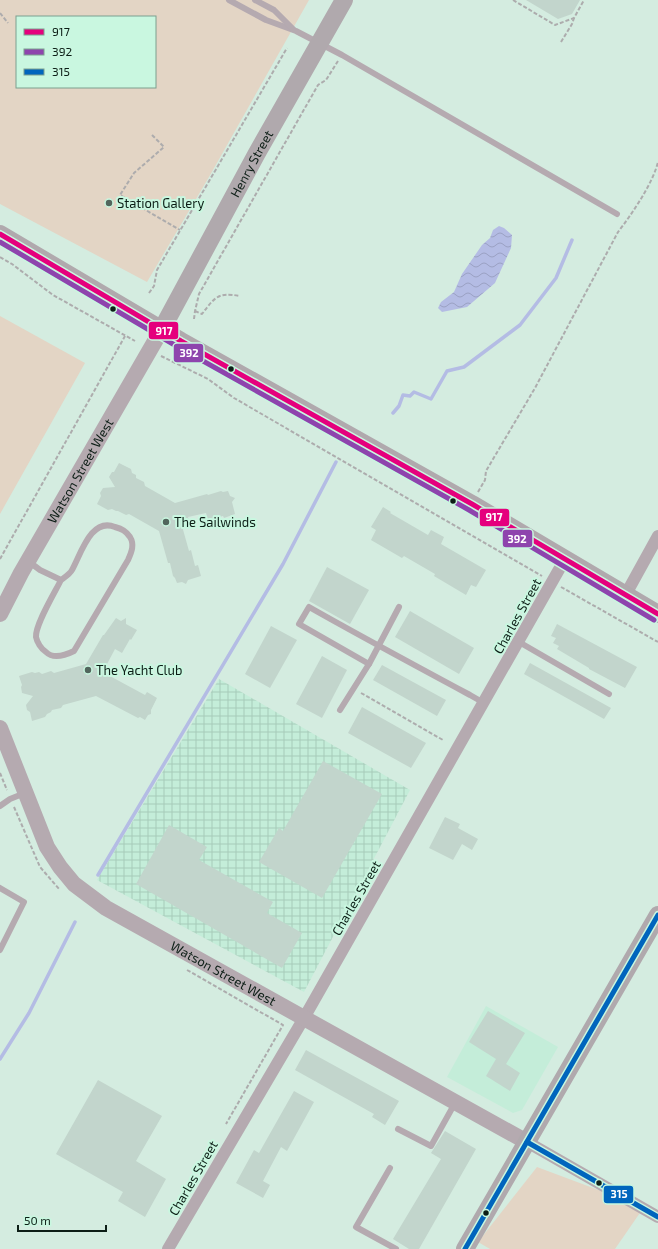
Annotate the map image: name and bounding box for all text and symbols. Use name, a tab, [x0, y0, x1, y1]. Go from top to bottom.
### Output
legend	[16, 16, 156, 88]
text: 917	[52, 24, 70, 38]
text: 392	[52, 44, 73, 58]
text: 315	[52, 64, 70, 78]
street label: Henry Street	[227, 127, 276, 200]
place label: Station Gallery	[117, 195, 205, 211]
marker: Station Gallery	[104, 198, 114, 208]
unlabelled marker	[108, 304, 118, 314]
line badge: 917	[148, 321, 179, 340]
text: 917	[155, 324, 173, 337]
line badge: 392	[173, 343, 204, 363]
text: 392	[179, 346, 199, 359]
unlabelled marker	[226, 364, 236, 374]
street label: Watson Street West	[43, 416, 117, 526]
unlabelled marker	[448, 496, 458, 506]
line badge: 917	[479, 508, 510, 527]
text: 917	[485, 510, 503, 523]
place label: The Sailwinds	[174, 514, 256, 530]
marker: The Sailwinds	[161, 517, 171, 527]
line badge: 392	[502, 529, 533, 548]
text: 392	[507, 532, 527, 545]
street label: Charles Street	[490, 575, 544, 657]
place label: The Yacht Club	[96, 662, 182, 678]
marker: The Yacht Club	[83, 665, 93, 675]
street label: Charles Street	[328, 858, 384, 938]
street label: Watson Street West	[168, 937, 279, 1009]
street label: Charles Street	[165, 1138, 221, 1218]
unlabelled marker	[594, 1178, 604, 1188]
line badge: 315	[603, 1185, 634, 1204]
text: 315	[610, 1187, 628, 1200]
scale bar	[18, 1207, 106, 1233]
unlabelled marker	[481, 1208, 491, 1218]
text: 50 m	[24, 1213, 51, 1227]

